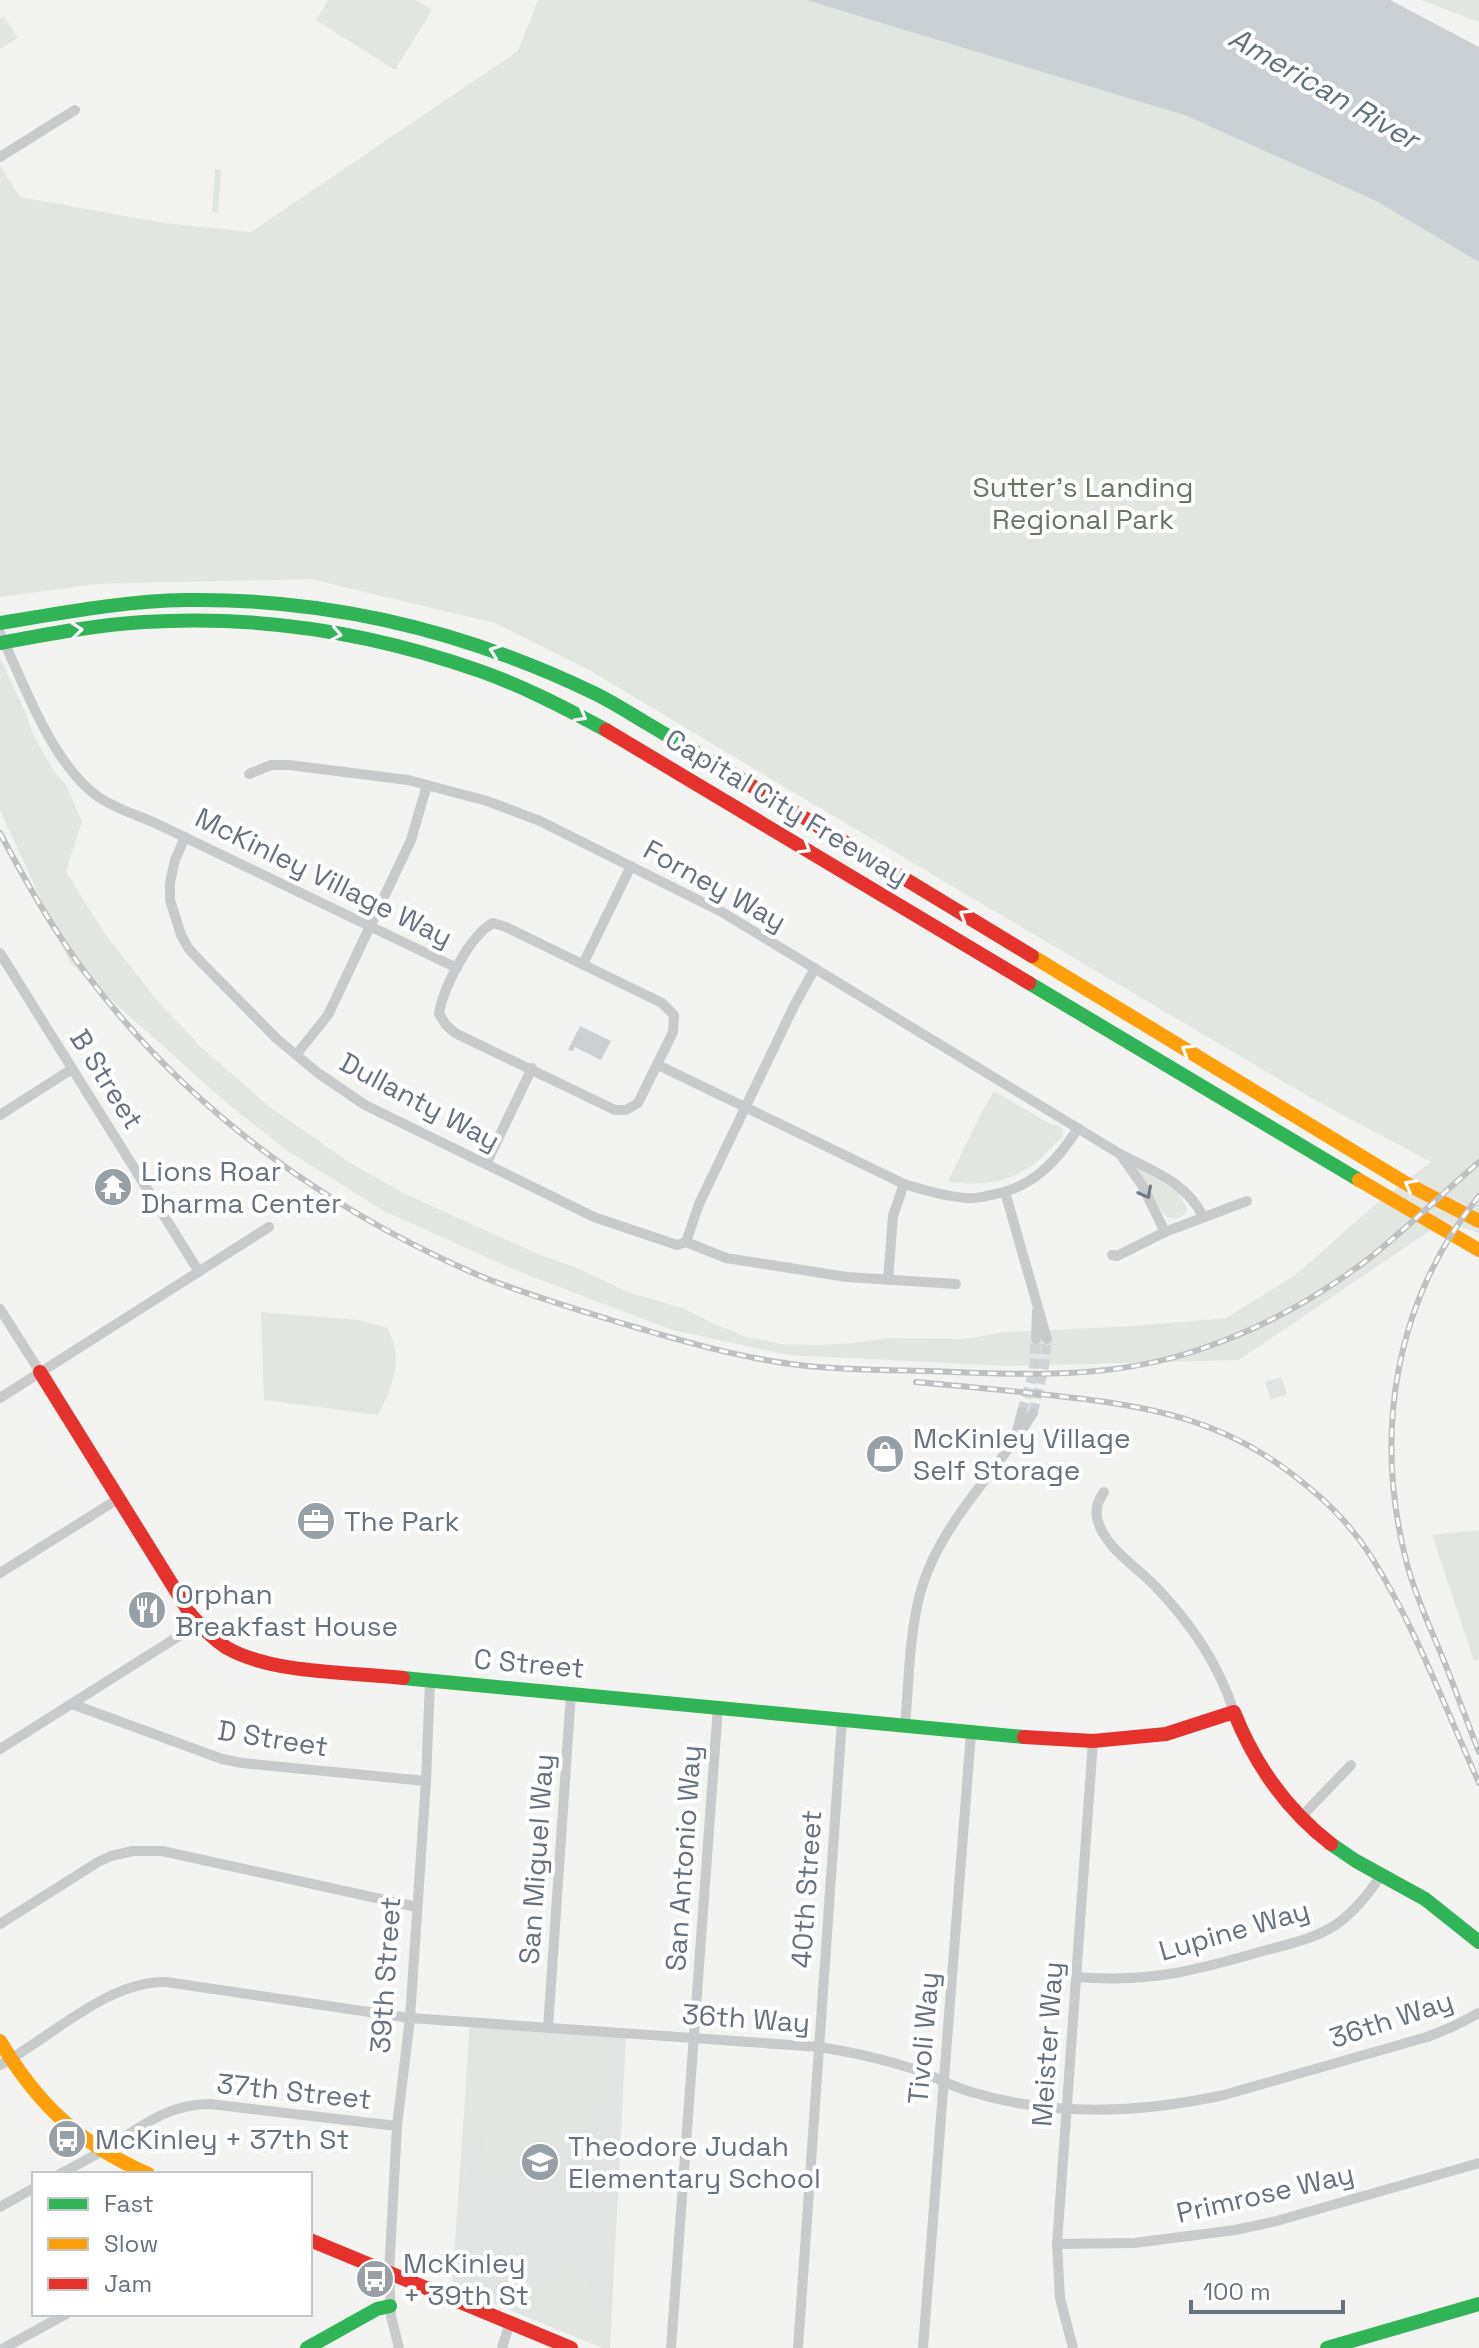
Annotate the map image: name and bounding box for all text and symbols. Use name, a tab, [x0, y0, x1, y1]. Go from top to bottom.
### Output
water label: American River	[1222, 18, 1428, 160]
park label: Sutter's Landing Regional Park	[973, 469, 1193, 537]
one-way arrow	[71, 621, 84, 638]
one-way arrow	[329, 624, 342, 641]
one-way arrow	[489, 645, 503, 661]
one-way arrow	[572, 706, 587, 722]
street label: Capital City Freeway	[659, 720, 915, 894]
street label: McKinley Village Way	[189, 799, 459, 955]
street label: Forney Way	[637, 831, 793, 939]
one-way arrow	[796, 838, 811, 854]
one-way arrow	[959, 910, 974, 925]
street label: B Street	[62, 1022, 152, 1136]
street label: Dullanty Way	[334, 1044, 506, 1158]
one-way arrow	[1182, 1045, 1196, 1060]
place label: Lions Roar Dharma Center	[141, 1153, 342, 1221]
temple icon: Lions Roar Dharma Center	[92, 1166, 134, 1208]
one-way arrow	[1404, 1179, 1419, 1195]
one-way arrow	[1136, 1184, 1151, 1199]
place label: McKinley Village Self Storage	[913, 1420, 1131, 1488]
shop icon: McKinley Village Self Storage	[864, 1433, 906, 1475]
office icon: The Park	[295, 1500, 337, 1542]
place label: The Park	[344, 1503, 460, 1539]
place label: Orphan Breakfast House	[175, 1576, 398, 1644]
restaurant icon: Orphan Breakfast House	[126, 1589, 168, 1631]
street label: C Street	[472, 1640, 586, 1686]
street label: D Street	[215, 1712, 331, 1764]
street label: San Antonio Way	[657, 1744, 709, 1972]
street label: San Miguel Way	[511, 1752, 561, 1966]
street label: 40th Street	[783, 1809, 829, 1969]
street label: Lupine Way	[1155, 1891, 1313, 1969]
street label: 39th Street	[362, 1896, 408, 2054]
street label: Meister Way	[1023, 1960, 1071, 2128]
street label: Tivoli Way	[899, 1970, 947, 2106]
street label: 36th Way	[1324, 1982, 1458, 2056]
street label: 36th Way	[681, 1996, 811, 2040]
street label: 37th Street	[215, 2065, 373, 2117]
bus stop icon: McKinley + 37th St	[46, 2118, 88, 2160]
place label: McKinley + 37th St	[95, 2121, 349, 2157]
place label: Theodore Judah Elementary School	[568, 2128, 821, 2196]
school or university icon: Theodore Judah Elementary School	[519, 2141, 561, 2183]
street label: Primrose Way	[1173, 2155, 1357, 2231]
legend	[32, 2172, 312, 2316]
text: Fast	[104, 2188, 154, 2219]
text: Slow	[104, 2228, 158, 2259]
place label: McKinley + 39th St	[403, 2245, 529, 2313]
bus stop icon: McKinley + 39th St	[354, 2258, 396, 2300]
scale bar	[1191, 2264, 1343, 2314]
text: Jam	[104, 2268, 152, 2299]
text: 100 m	[1203, 2276, 1271, 2307]

